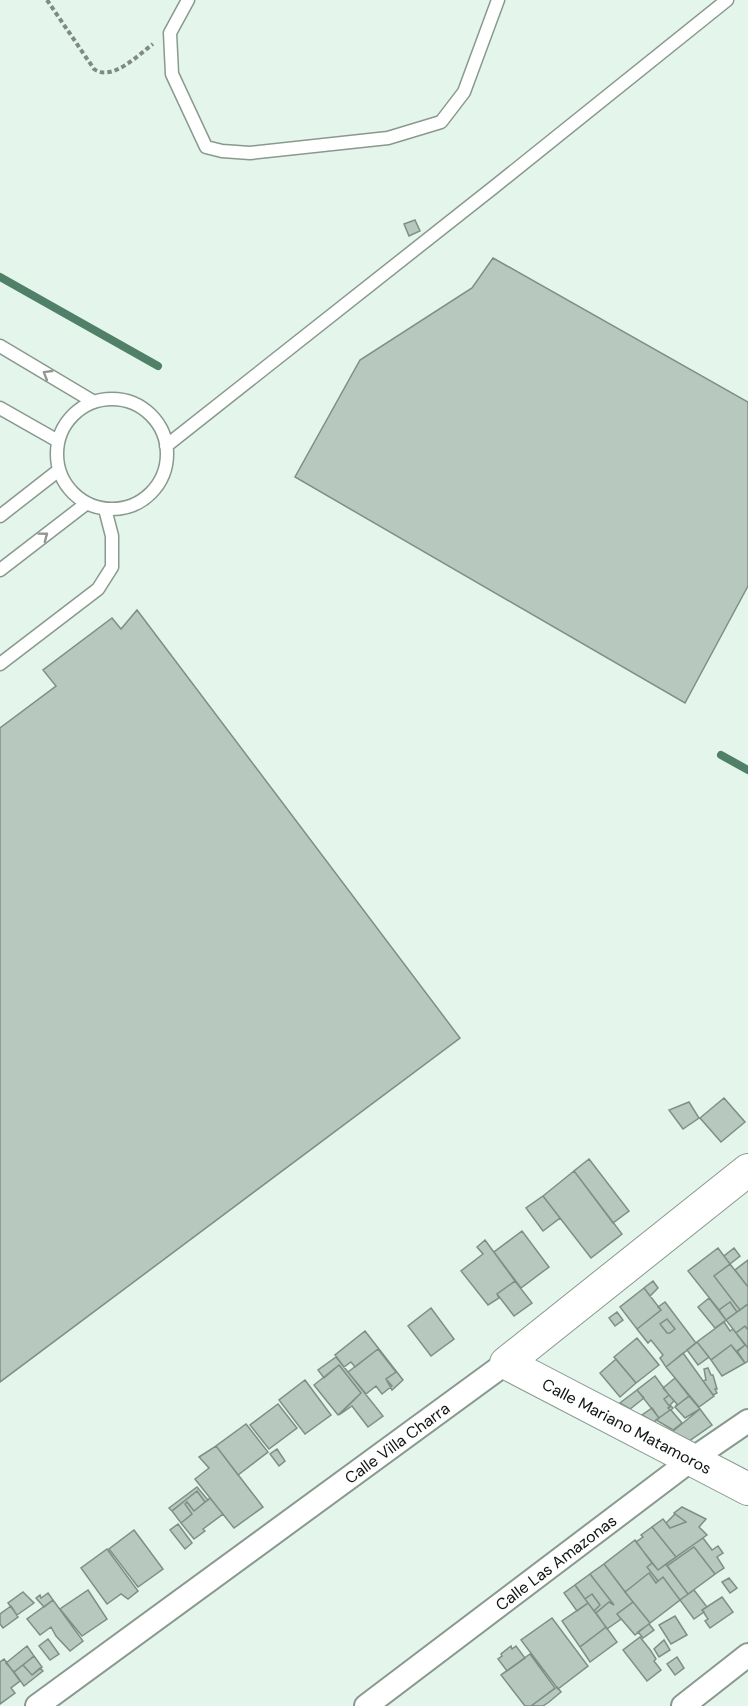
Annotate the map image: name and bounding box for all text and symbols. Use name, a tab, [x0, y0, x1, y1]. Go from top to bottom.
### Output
one-way arrow	[43, 370, 53, 381]
one-way arrow	[37, 533, 48, 544]
street label: Calle Mariano Matamoros	[539, 1373, 715, 1479]
street label: Calle Villa Charra	[340, 1397, 454, 1488]
street label: Calle Las Amazonas	[491, 1510, 621, 1615]

